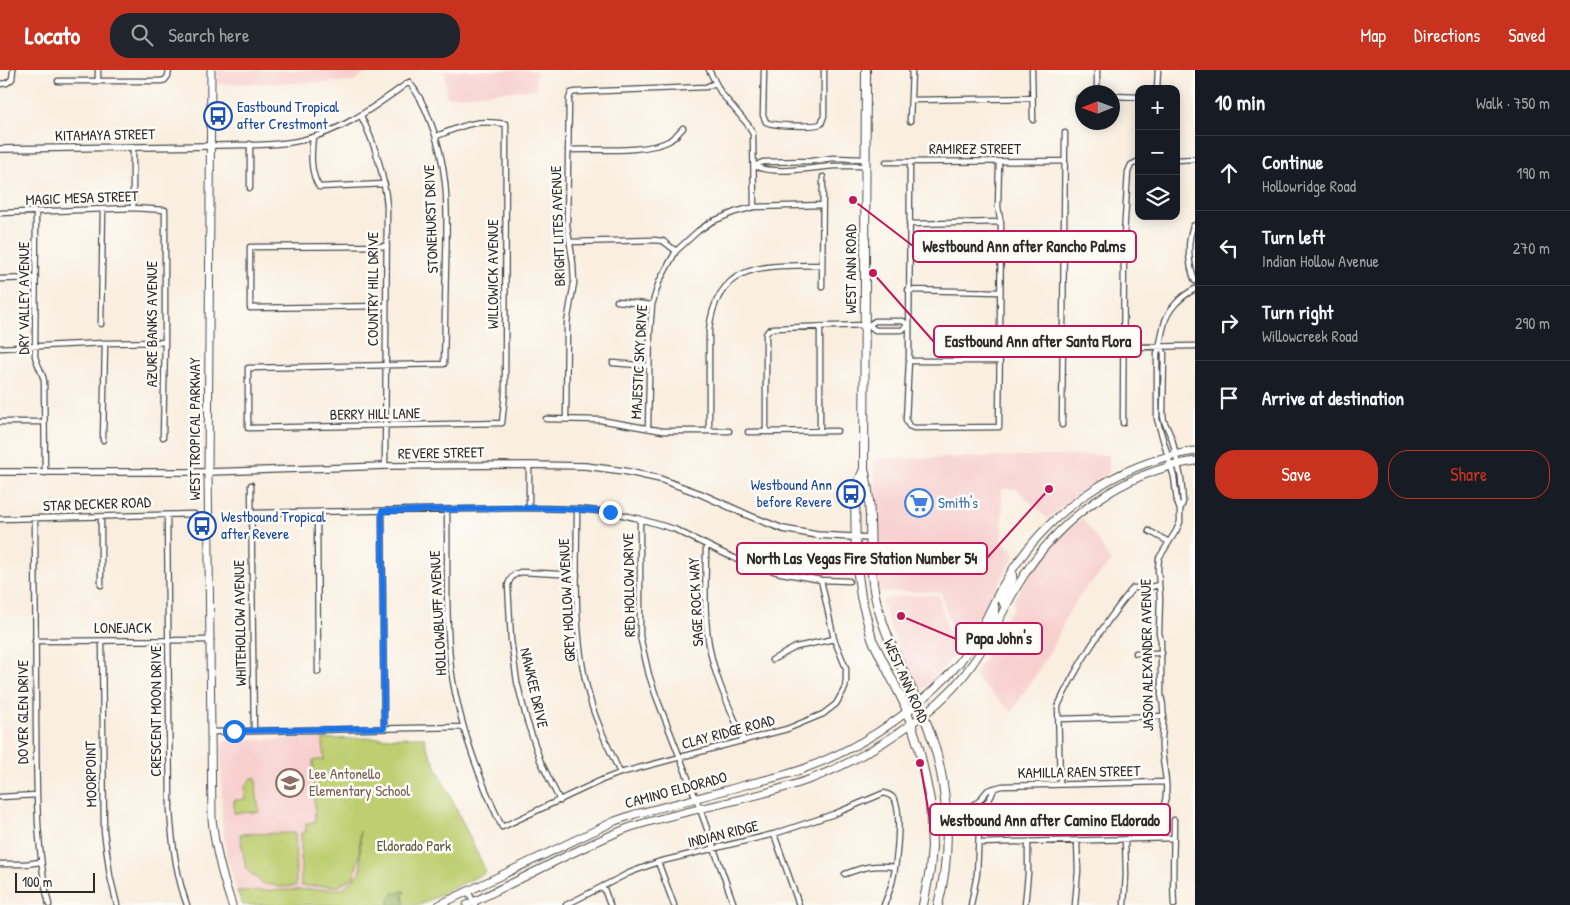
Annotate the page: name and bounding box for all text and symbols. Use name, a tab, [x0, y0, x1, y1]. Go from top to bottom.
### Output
search box	[110, 13, 460, 58]
text: Locato	[25, 19, 80, 51]
icon: search	[128, 21, 156, 49]
text: Search here	[168, 22, 249, 48]
text: Map	[1361, 23, 1386, 48]
text: Directions	[1414, 23, 1480, 48]
text: Saved	[1508, 23, 1545, 48]
north arrow	[1075, 85, 1120, 130]
map controls	[1135, 85, 1180, 220]
button: +	[1135, 85, 1180, 130]
text: 10 min	[1215, 88, 1265, 117]
text: Walk · 750 m	[1476, 92, 1550, 114]
place label: Eastbound Tropical after Crestmont	[237, 96, 339, 134]
bus stop icon: Eastbound Tropical after Crestmont	[203, 101, 233, 131]
street label: KITAMAYA STREET	[55, 123, 156, 146]
button: −	[1135, 130, 1180, 175]
street label: RAMIREZ STREET	[929, 138, 1022, 159]
text: Continue	[1262, 149, 1323, 175]
icon: ahead	[1215, 159, 1243, 187]
text: 190 m	[1517, 162, 1550, 184]
street label: STONEHURST DRIVE	[418, 164, 443, 274]
street label: BRIGHT LITES AVENUE	[545, 165, 570, 287]
button: layers	[1135, 175, 1180, 220]
text: Hollowridge Road	[1262, 175, 1356, 197]
street label: MAGIC MESA STREET	[25, 185, 140, 210]
street label: WILLOWICK AVENUE	[482, 219, 503, 329]
street label: WEST ANN ROAD	[840, 223, 861, 314]
text: Turn left	[1262, 224, 1325, 250]
street label: COUNTRY HILL DRIVE	[362, 231, 383, 346]
callout: Westbound Ann after Rancho Palms	[913, 231, 1136, 262]
icon: left	[1215, 234, 1243, 262]
text: Westbound Ann after Rancho Palms	[922, 235, 1126, 257]
text: 270 m	[1513, 237, 1550, 259]
street label: DRY VALLEY AVENUE	[13, 241, 34, 354]
text: Indian Hollow Avenue	[1262, 250, 1379, 272]
street label: AZURE BANKS AVENUE	[141, 260, 162, 387]
text: Turn right	[1262, 299, 1333, 325]
street label: MAJESTIC SKY DRIVE	[625, 304, 652, 420]
icon: right	[1215, 309, 1243, 337]
text: 290 m	[1515, 312, 1550, 334]
text: Willowcreek Road	[1262, 325, 1358, 347]
callout: Eastbound Ann after Santa Flora	[934, 326, 1141, 357]
text: Eastbound Ann after Santa Flora	[945, 330, 1132, 352]
street label: WEST TROPICAL PARKWAY	[184, 357, 205, 501]
icon: arrive	[1215, 384, 1243, 412]
text: Arrive at destination	[1262, 385, 1404, 411]
street label: BERRY HILL LANE	[330, 402, 421, 425]
street label: REVERE STREET	[398, 441, 485, 464]
button: Save	[1215, 450, 1378, 499]
button: Share	[1388, 450, 1550, 499]
place label: Westbound Ann before Revere	[751, 474, 832, 512]
bus stop icon: Westbound Ann before Revere	[836, 479, 866, 509]
supermarket icon: Smith's	[904, 488, 934, 518]
street label: STAR DECKER ROAD	[43, 491, 152, 516]
place label: Smith's	[938, 492, 978, 513]
route end	[599, 501, 622, 524]
place label: Westbound Tropical after Revere	[221, 506, 326, 544]
bus stop icon: Westbound Tropical after Revere	[187, 511, 217, 541]
street label: RED HOLLOW DRIVE	[617, 532, 640, 637]
street label: GREY HOLLOW AVENUE	[553, 537, 580, 662]
callout: North Las Vegas Fire Station Number 54	[737, 543, 987, 574]
text: North Las Vegas Fire Station Number 54	[747, 547, 977, 570]
street label: HOLLOWBLUFF AVENUE	[424, 549, 451, 676]
street label: SAGE ROCK WAY	[683, 556, 708, 647]
street label: WHITEHOLLOW AVENUE	[228, 559, 251, 686]
street label: JASON ALEXANDER AVENUE	[1135, 578, 1158, 732]
street label: LONEJACK	[94, 617, 152, 638]
callout: Papa John's	[956, 623, 1042, 654]
text: Papa John's	[966, 627, 1033, 650]
street label: WEST ANN ROAD	[879, 636, 935, 727]
street label: CRESCENT MOON DRIVE	[145, 645, 166, 777]
street label: NAWKEE DRIVE	[515, 646, 554, 730]
street label: DOVER GLEN DRIVE	[12, 660, 33, 764]
street label: CLAY RIDGE ROAD	[679, 709, 778, 754]
route start	[223, 720, 246, 743]
street label: MOORPOINT	[79, 740, 102, 807]
street label: KAMILLA RAEN STREET	[1017, 760, 1142, 783]
place label: Lee Antonello Elementary School	[309, 763, 410, 801]
street label: CAMINO ELDORADO	[622, 766, 729, 813]
school or university icon: Lee Antonello Elementary School	[275, 768, 305, 798]
callout: Westbound Ann after Camino Eldorado	[930, 804, 1170, 835]
text: Westbound Ann after Camino Eldorado	[940, 809, 1161, 831]
street label: INDIAN RIDGE	[685, 815, 761, 852]
park label: Eldorado Park	[377, 835, 451, 856]
scale bar	[15, 870, 95, 893]
text: 100 m	[22, 872, 52, 891]

